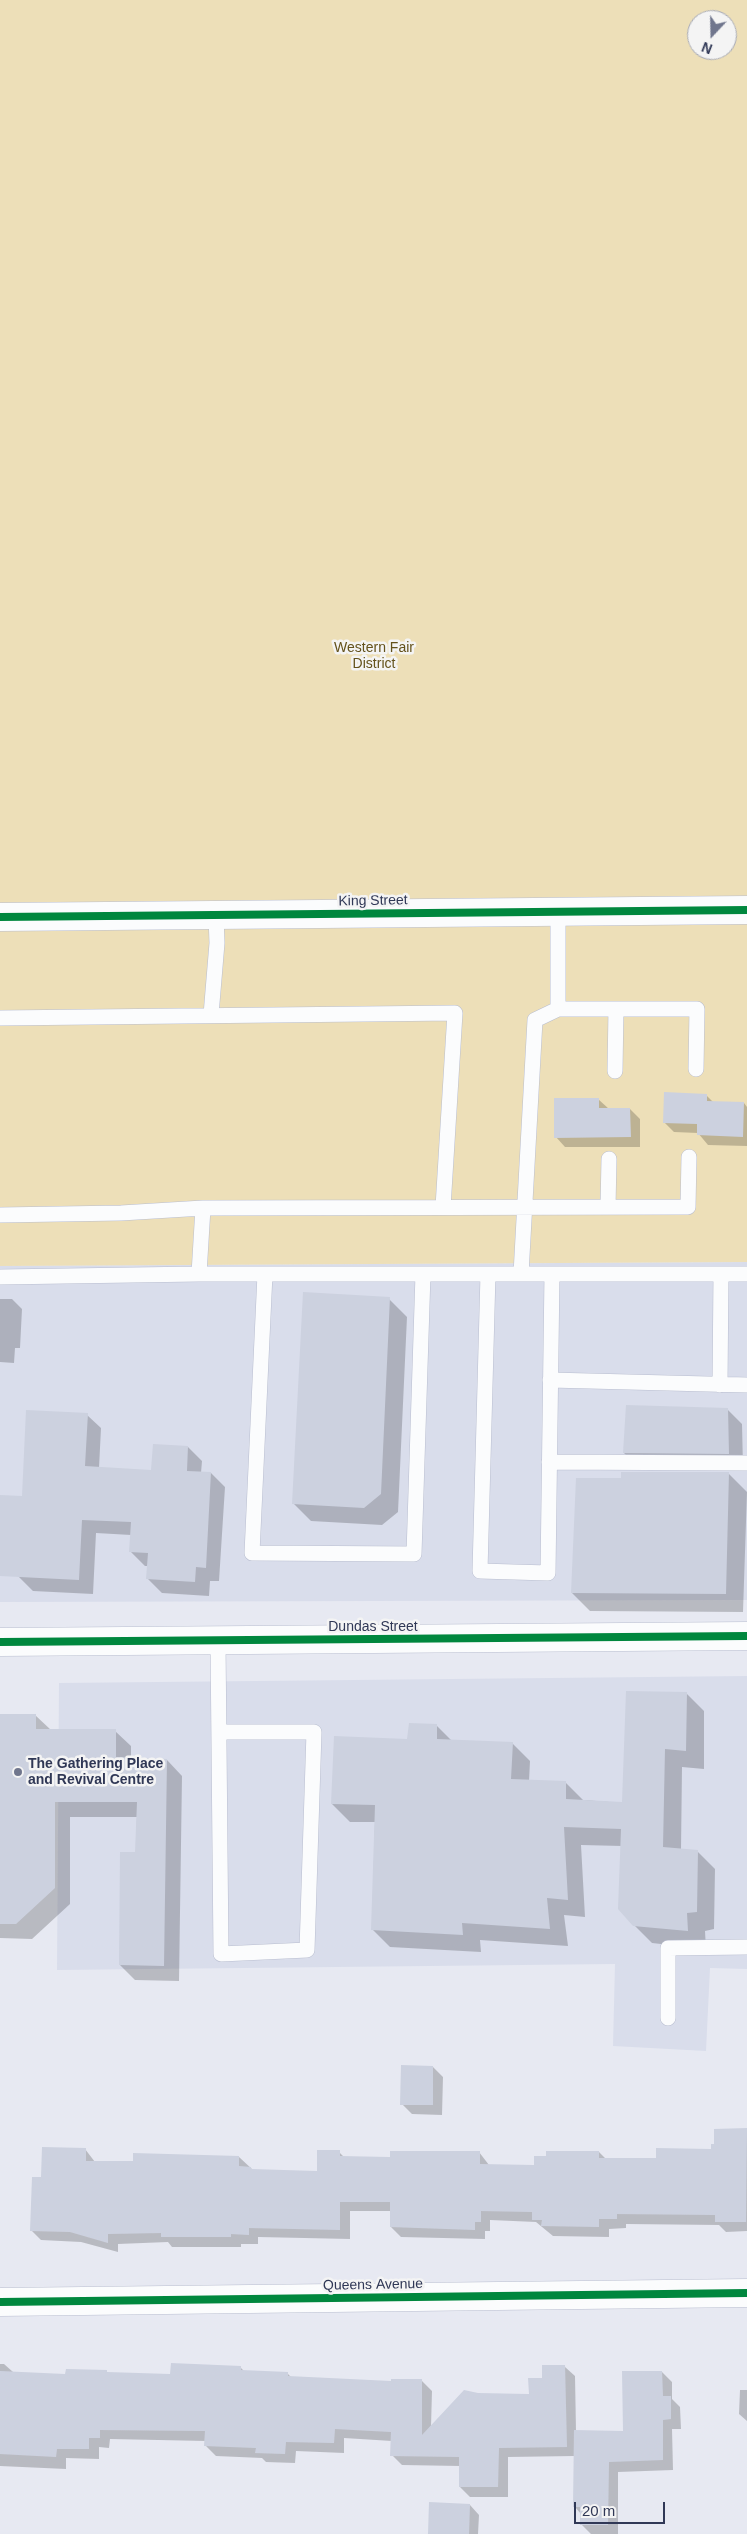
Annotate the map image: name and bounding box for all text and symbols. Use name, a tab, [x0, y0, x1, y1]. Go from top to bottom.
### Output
north arrow	[687, 10, 737, 60]
text: N	[699, 39, 715, 57]
park label: Western Fair District	[334, 640, 414, 672]
street label: King Street	[338, 892, 408, 910]
street label: Dundas Street	[328, 1619, 418, 1635]
place label: The Gathering Place and Revival Centre	[28, 1756, 163, 1788]
marker: The Gathering Place and Revival Centre	[12, 1766, 24, 1778]
street label: Queens Avenue	[323, 2276, 423, 2294]
scale bar	[577, 2492, 668, 2524]
text: 20 m	[582, 2502, 615, 2519]

